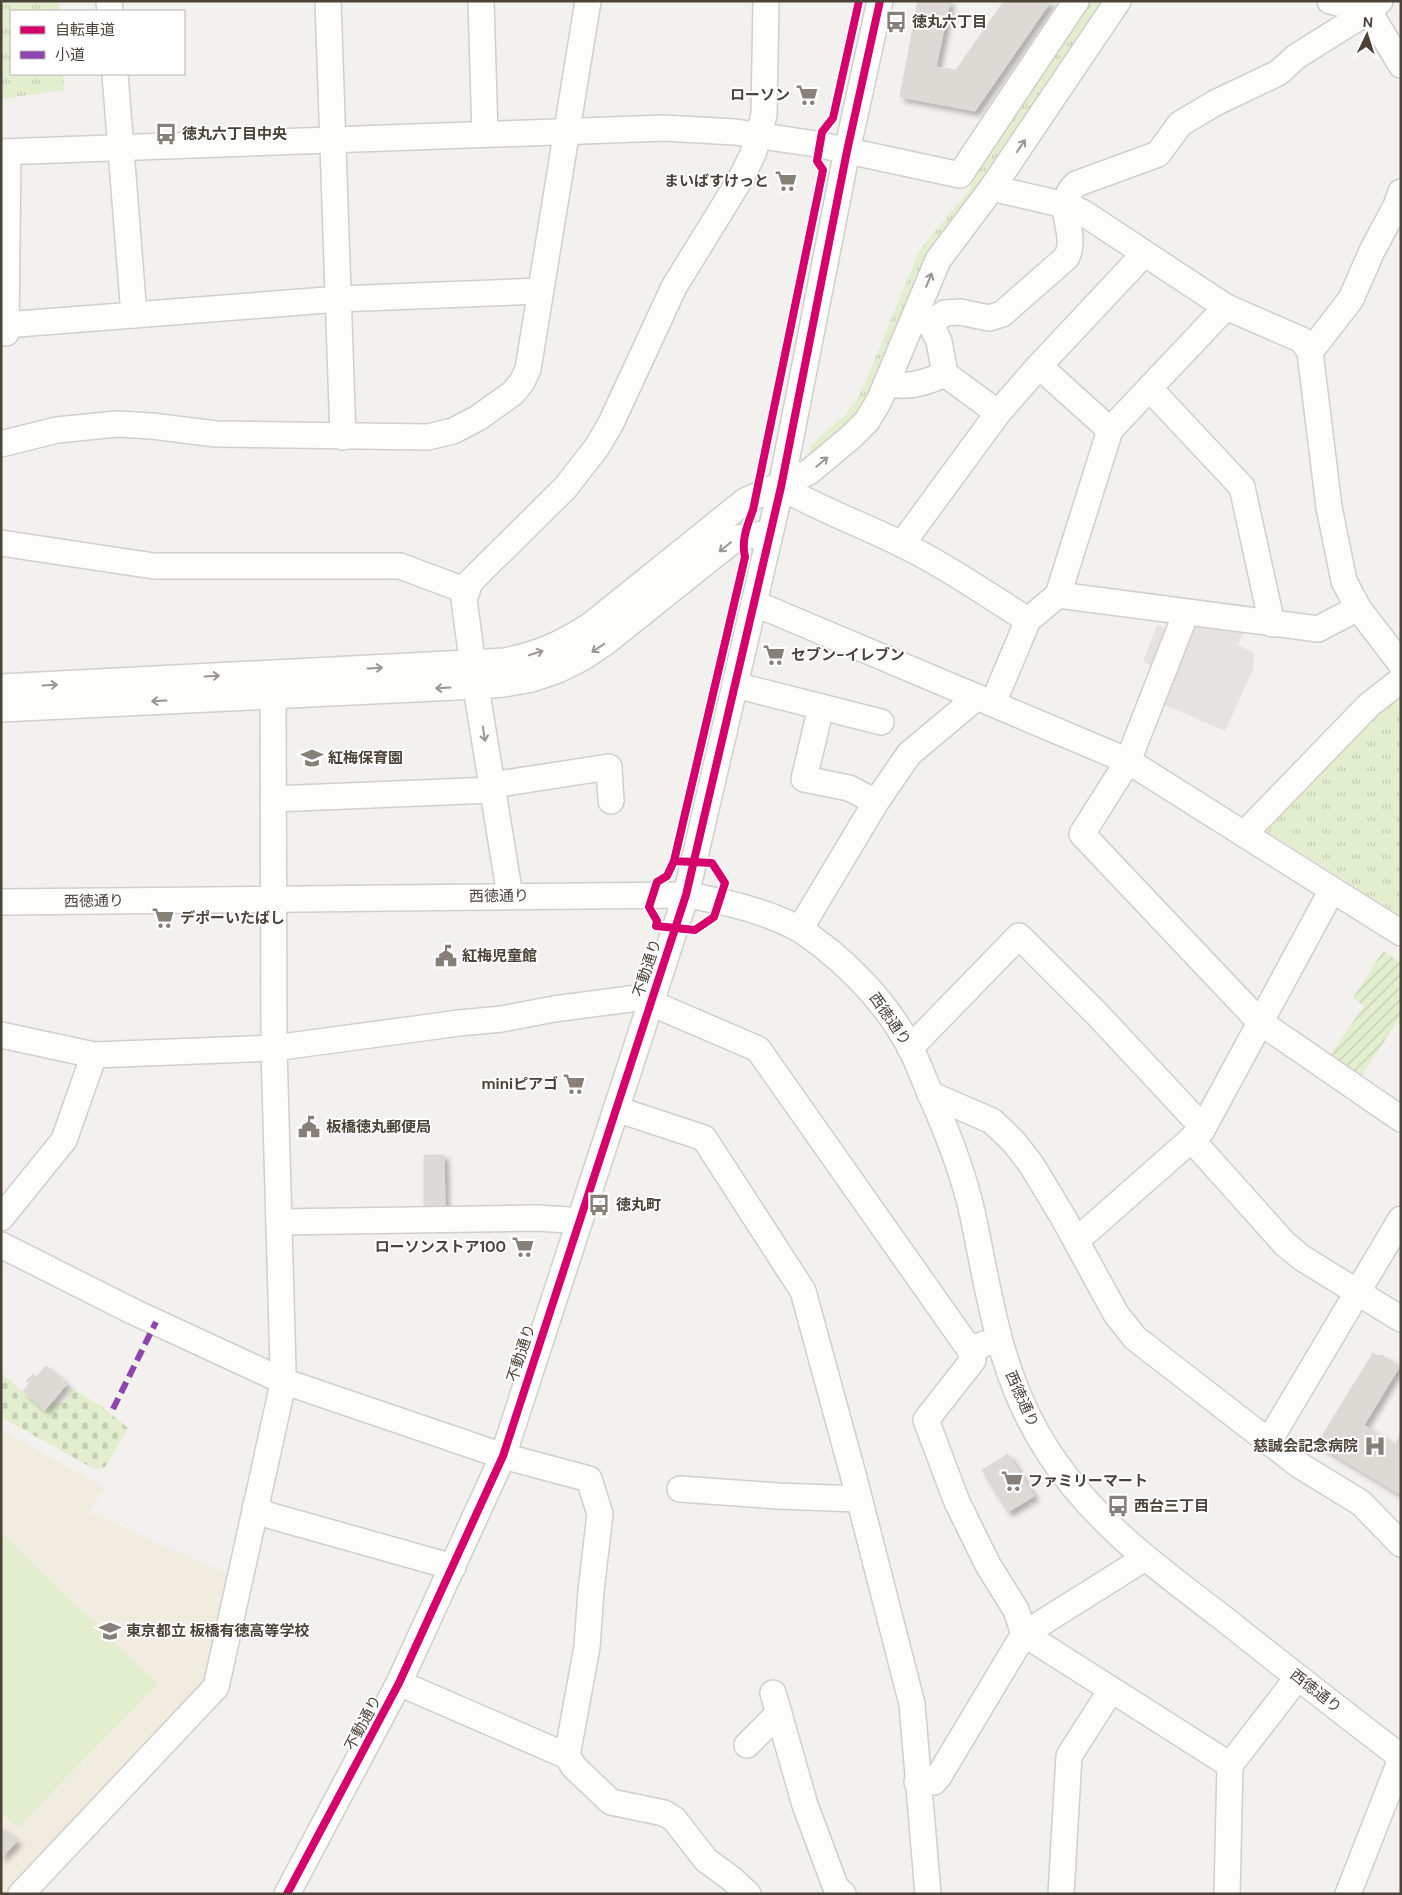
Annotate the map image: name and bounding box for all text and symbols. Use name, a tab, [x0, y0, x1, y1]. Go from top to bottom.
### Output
bus stop icon: 徳丸六丁目	[883, 9, 909, 35]
legend	[10, 10, 185, 75]
north arrow	[1342, 10, 1392, 60]
place label: 徳丸六丁目	[912, 12, 987, 32]
text: N	[1362, 13, 1374, 31]
text: 自転車道	[55, 20, 115, 40]
text: 小道	[55, 45, 85, 65]
supermarket icon: ローソン	[794, 82, 820, 108]
place label: ローソン	[730, 85, 790, 105]
bus stop icon: 徳丸六丁目中央	[153, 121, 179, 147]
place label: 徳丸六丁目中央	[182, 124, 287, 144]
one-way arrow	[1016, 140, 1026, 154]
supermarket icon: まいばすけっと	[773, 168, 799, 194]
place label: まいばすけっと	[664, 171, 769, 191]
one-way arrow	[925, 273, 935, 288]
one-way arrow	[815, 456, 828, 467]
one-way arrow	[719, 541, 732, 552]
supermarket icon: セブン-イレブン	[761, 642, 787, 668]
one-way arrow	[591, 643, 605, 653]
place label: セブン-イレブン	[791, 645, 905, 665]
one-way arrow	[528, 648, 544, 658]
one-way arrow	[366, 663, 382, 672]
one-way arrow	[204, 672, 220, 681]
one-way arrow	[42, 680, 58, 689]
one-way arrow	[436, 683, 452, 692]
one-way arrow	[151, 697, 167, 706]
one-way arrow	[479, 726, 489, 742]
school or university icon: 紅梅保育園	[299, 745, 325, 771]
place label: 紅梅保育園	[328, 748, 403, 768]
street label: 西徳通り	[469, 885, 529, 907]
street label: 西徳通り	[64, 890, 124, 912]
supermarket icon: デポーいたばし	[150, 905, 176, 931]
place label: デポーいたばし	[180, 908, 285, 928]
street label: 不動通り	[628, 936, 666, 1000]
public building icon: 紅梅児童館	[433, 943, 459, 969]
place label: 紅梅児童館	[462, 946, 537, 966]
street label: 西徳通り	[865, 989, 915, 1049]
supermarket icon: miniピアゴ	[561, 1071, 587, 1097]
place label: miniピアゴ	[481, 1074, 558, 1094]
public building icon: 板橋徳丸郵便局	[296, 1114, 322, 1140]
place label: 板橋徳丸郵便局	[326, 1117, 431, 1137]
bus stop icon: 徳丸町	[586, 1192, 612, 1218]
place label: 徳丸町	[616, 1195, 661, 1215]
supermarket icon: ローソンストア100	[510, 1234, 536, 1260]
place label: ローソンストア100	[375, 1237, 506, 1257]
street label: 不動通り	[502, 1321, 540, 1385]
street label: 西徳通り	[1001, 1368, 1043, 1430]
hospital icon: 慈誠会記念病院	[1362, 1433, 1388, 1459]
place label: 慈誠会記念病院	[1253, 1436, 1358, 1456]
supermarket icon: ファミリーマート	[999, 1468, 1025, 1494]
place label: ファミリーマート	[1028, 1471, 1148, 1491]
bus stop icon: 西台三丁目	[1105, 1493, 1131, 1519]
place label: 西台三丁目	[1134, 1496, 1209, 1516]
school or university icon: 東京都立 板橋有徳高等学校	[97, 1618, 123, 1644]
place label: 東京都立 板橋有徳高等学校	[126, 1621, 310, 1641]
street label: 西徳通り	[1286, 1665, 1346, 1717]
street label: 不動通り	[340, 1692, 386, 1754]

